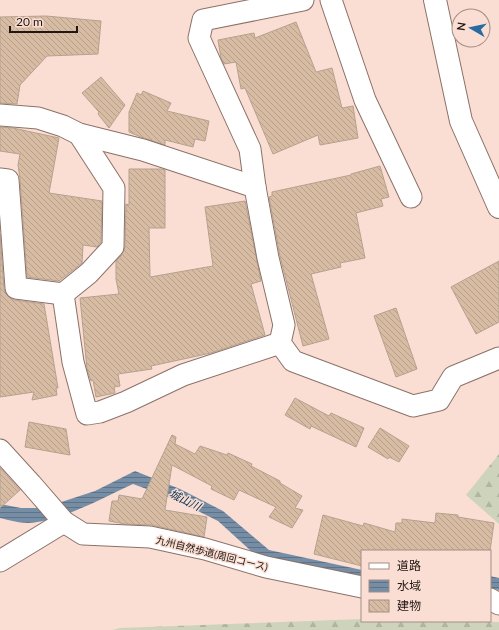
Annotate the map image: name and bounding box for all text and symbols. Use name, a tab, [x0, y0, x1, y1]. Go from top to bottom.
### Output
scale bar	[10, 8, 77, 34]
north arrow	[451, 8, 491, 48]
text: 20 m	[16, 14, 43, 29]
text: N	[454, 21, 468, 32]
water label: 城山川	[168, 486, 204, 513]
street label: 九州自然歩道(周回コース)	[155, 533, 269, 573]
legend	[361, 550, 491, 622]
text: 道路	[397, 558, 421, 573]
text: 水域	[397, 578, 421, 593]
text: 建物	[397, 598, 421, 613]

